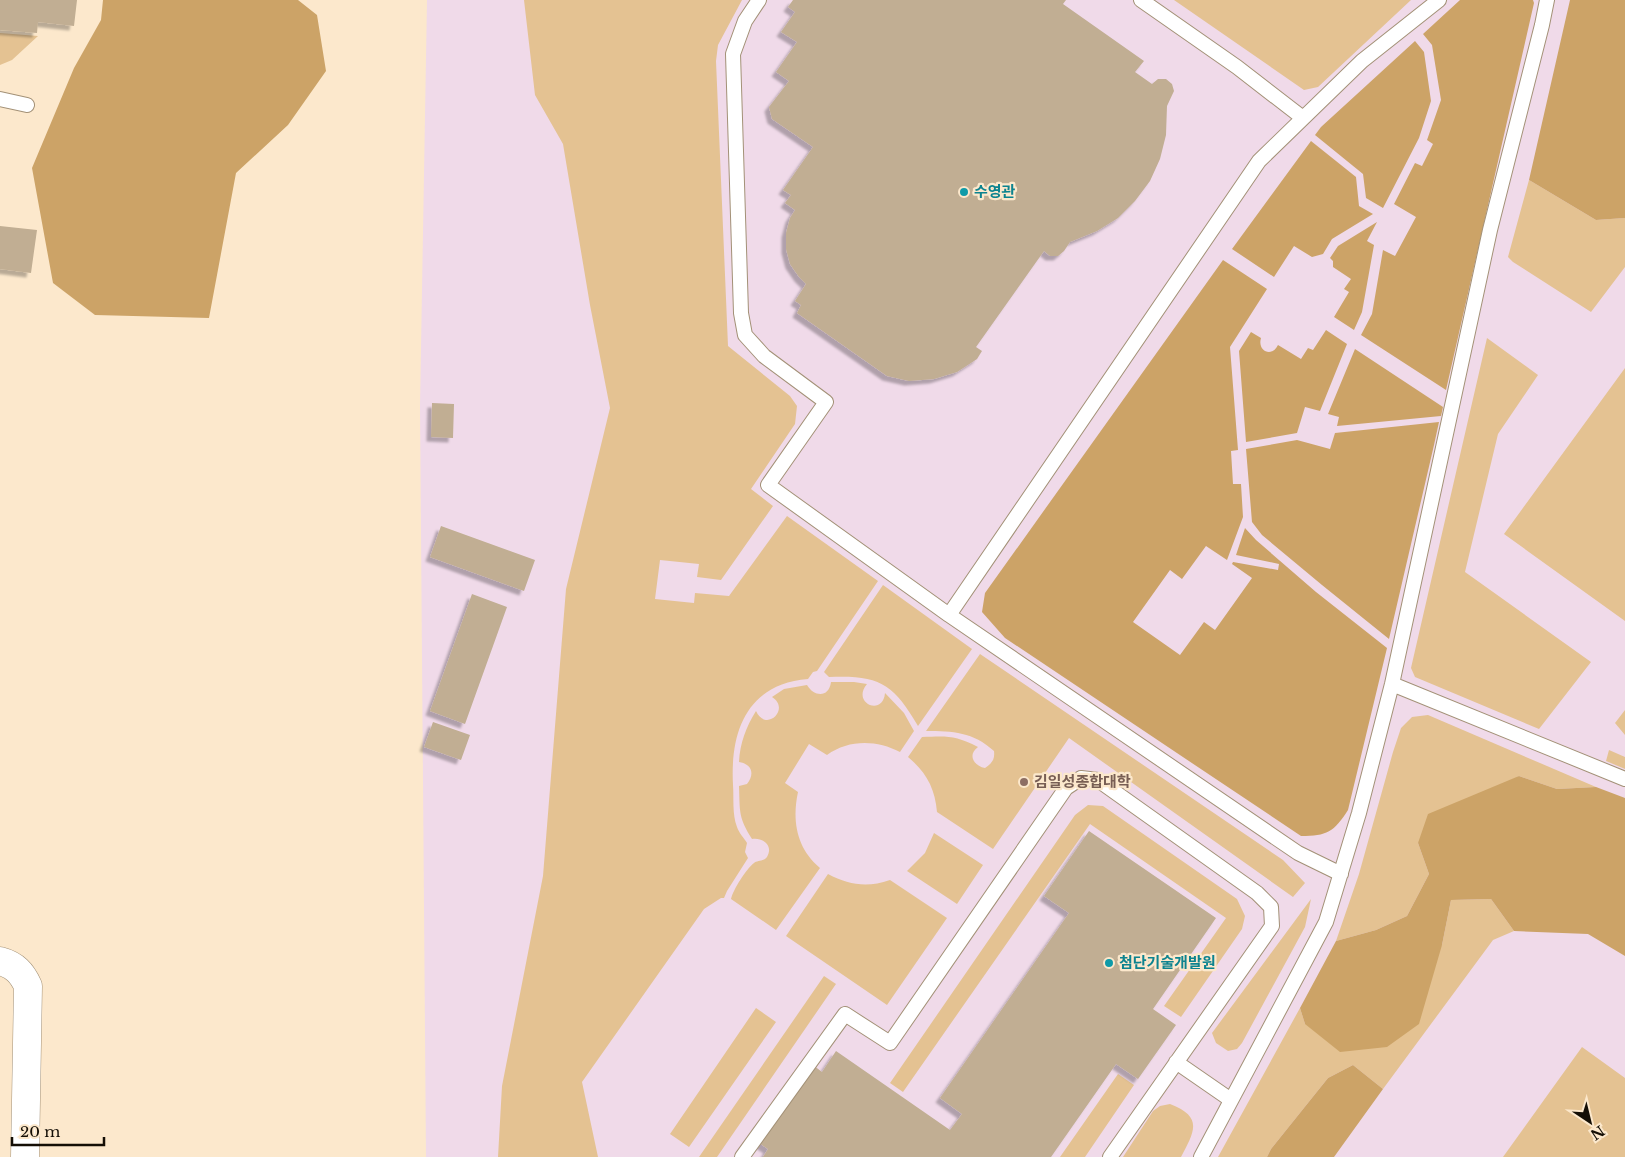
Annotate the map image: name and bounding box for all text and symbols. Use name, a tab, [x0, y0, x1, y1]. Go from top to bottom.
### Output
place label: 수영관	[974, 182, 1016, 201]
marker: 수영관	[958, 186, 970, 198]
place label: 김일성종합대학	[1034, 772, 1131, 791]
marker: 김일성종합대학	[1018, 776, 1030, 788]
place label: 첨단기술개발원	[1119, 953, 1216, 972]
marker: 첨단기술개발원	[1103, 957, 1115, 969]
north arrow	[1565, 1097, 1615, 1147]
scale bar	[12, 1114, 105, 1146]
text: N	[1587, 1121, 1608, 1144]
text: 20 m	[20, 1122, 60, 1141]

